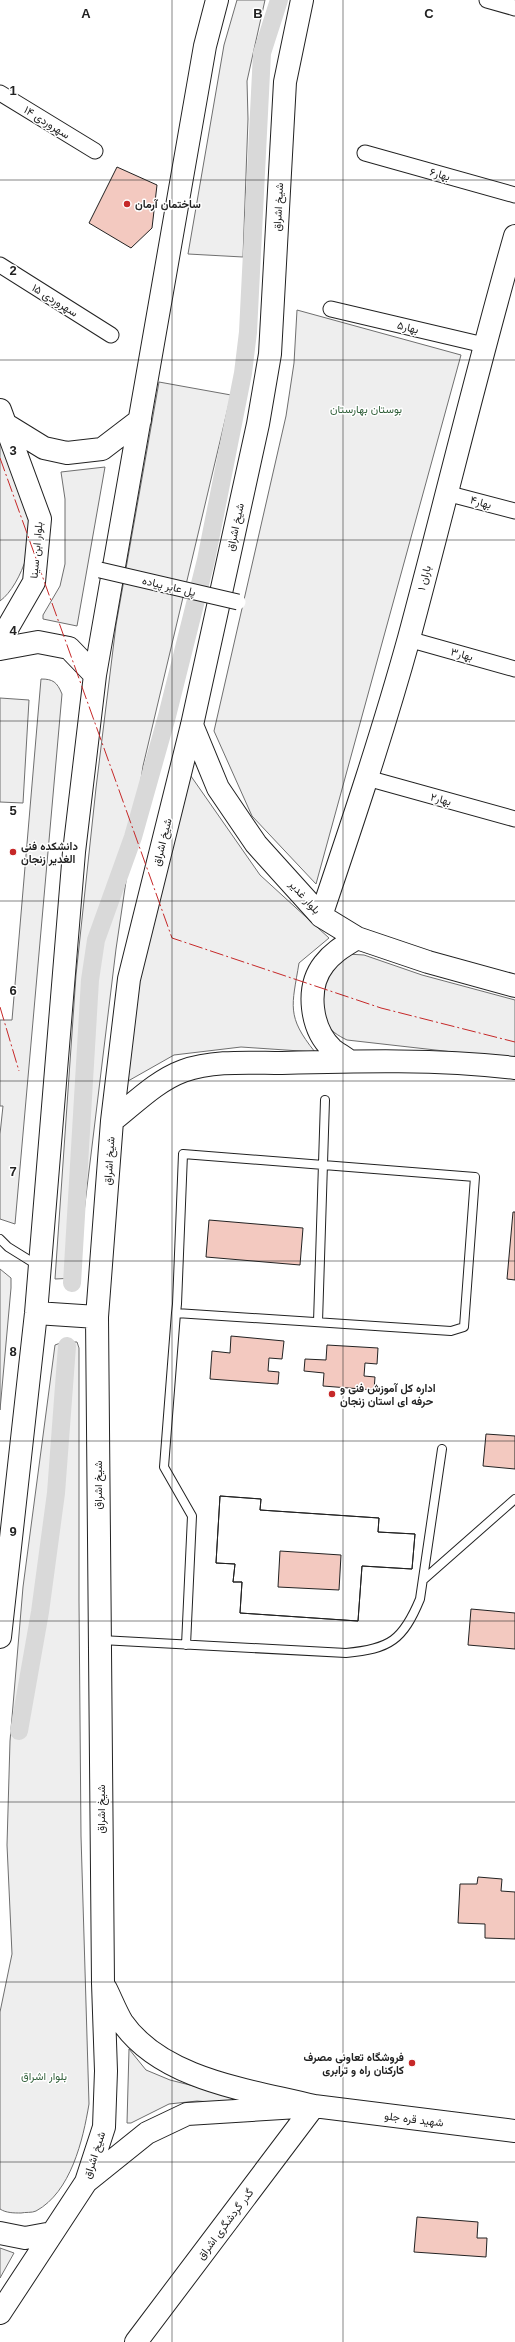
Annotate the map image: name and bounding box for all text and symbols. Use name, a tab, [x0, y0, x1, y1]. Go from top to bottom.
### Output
text: A	[81, 6, 91, 21]
text: B	[253, 6, 263, 21]
text: C	[424, 6, 434, 21]
text: 1	[9, 83, 17, 98]
street label: سهروردی ۱۴	[21, 103, 72, 142]
street label: بهار۶	[428, 165, 452, 184]
street label: شیخ اشراق	[271, 182, 287, 232]
place label: ساختمان آرمان	[135, 198, 201, 211]
marker: ساختمان آرمان	[122, 199, 132, 209]
text: 2	[9, 263, 17, 278]
street label: سهروردی ۱۵	[29, 281, 80, 320]
street label: بهار۵	[396, 319, 420, 336]
park label: بوستان بهارستان	[330, 403, 402, 416]
text: 3	[9, 443, 17, 458]
street label: بهار۴	[469, 493, 493, 512]
street label: شیخ اشراق	[224, 502, 248, 553]
street label: بلوار ابن سینا	[28, 521, 45, 579]
street label: باران ۱	[415, 564, 434, 592]
street label: پل عابر پیاده	[141, 574, 197, 600]
text: 4	[9, 623, 17, 638]
street label: بهار۳	[449, 645, 474, 664]
street label: بهار۲	[429, 790, 453, 808]
text: 5	[9, 803, 17, 818]
street label: شیخ اشراق	[150, 817, 176, 868]
place label: دانشکده فنی الغدیر زنجان	[21, 840, 78, 866]
marker: دانشکده فنی الغدیر زنجان	[8, 847, 18, 857]
street label: بلوار غدیر	[286, 877, 323, 917]
text: 6	[9, 983, 17, 998]
street label: شیخ اشراق	[101, 1136, 119, 1186]
text: 7	[9, 1164, 17, 1179]
text: 8	[9, 1344, 17, 1359]
place label: اداره کل آموزش فنی و حرفه ای استان زنجان	[340, 1382, 436, 1408]
marker: اداره کل آموزش فنی و حرفه ای استان زنجان	[327, 1389, 337, 1399]
street label: شیخ اشراق	[92, 1460, 106, 1509]
text: 9	[9, 1524, 17, 1539]
street label: شیخ اشراق	[95, 1784, 109, 1833]
place label: فروشگاه تعاونی مصرف کارکنان راه و ترابری	[303, 2051, 404, 2077]
marker: فروشگاه تعاونی مصرف کارکنان راه و ترابری	[407, 2058, 417, 2068]
park label: بلوار اشراق	[21, 2070, 67, 2083]
street label: شهید قره جلو	[384, 2109, 445, 2130]
street label: شیخ اشراق	[81, 2130, 109, 2181]
street label: گدر گردشگری اشراق	[195, 2186, 256, 2262]

